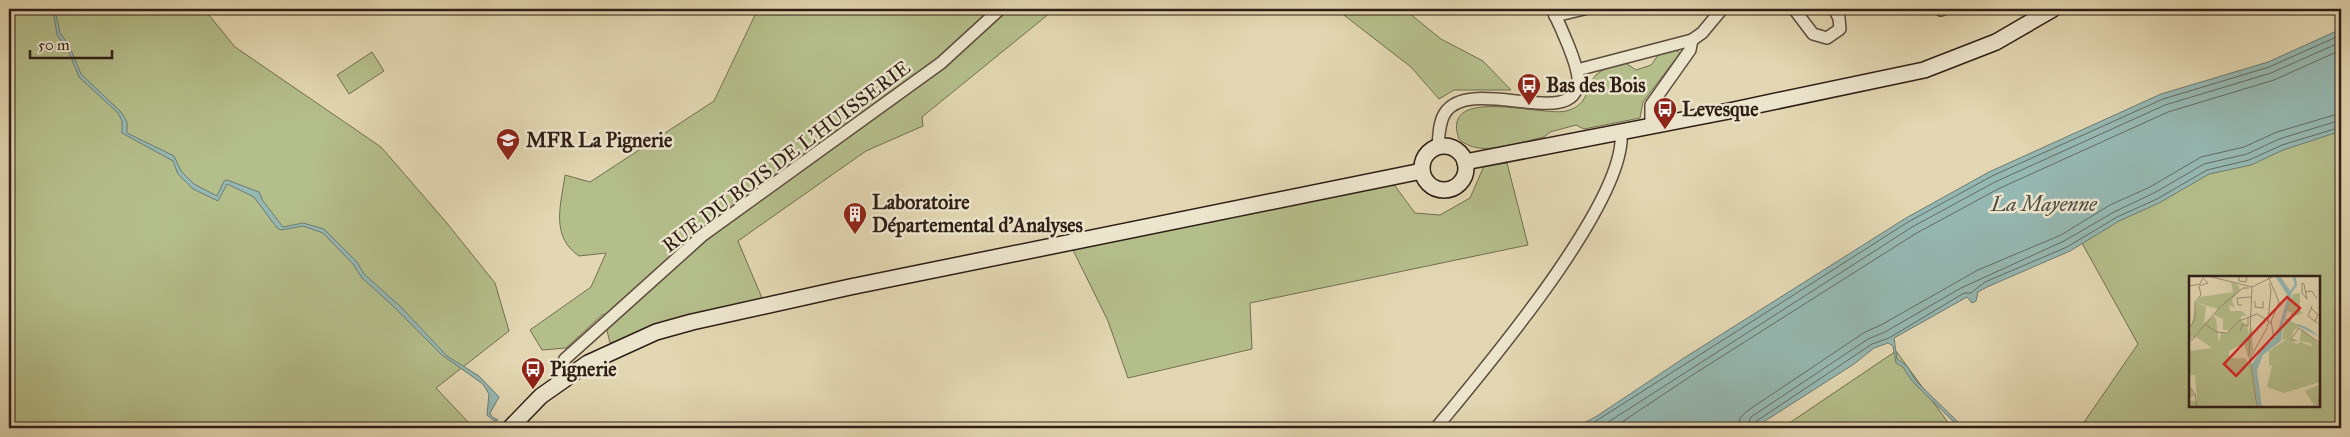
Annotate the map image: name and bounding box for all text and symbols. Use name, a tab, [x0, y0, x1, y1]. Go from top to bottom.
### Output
scale bar	[30, 28, 112, 60]
text: 50 m	[38, 36, 70, 54]
street label: RUE DU BOIS DE L'HUISSERIE	[657, 55, 915, 257]
bus stop icon: Bas des Bois	[1516, 72, 1542, 106]
place label: Bas des Bois	[1546, 73, 1646, 97]
bus stop icon: Levesque	[1652, 96, 1678, 130]
place label: Levesque	[1682, 97, 1759, 122]
school or university icon: MFR La Pignerie	[495, 127, 521, 161]
place label: MFR La Pignerie	[526, 128, 673, 153]
place label: Laboratoire Départemental d'Analyses	[872, 190, 1084, 238]
water label: La Mayenne	[1990, 191, 2098, 217]
building icon: Laboratoire Départemental d'Analyses	[842, 201, 868, 235]
inset map	[2189, 276, 2320, 407]
bus stop icon: Pignerie	[520, 356, 546, 390]
place label: Pignerie	[550, 357, 617, 382]

